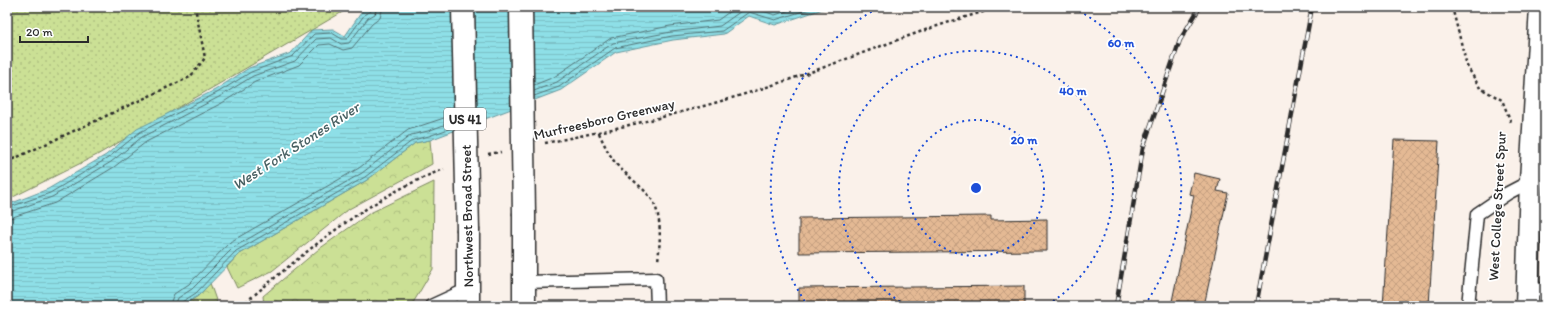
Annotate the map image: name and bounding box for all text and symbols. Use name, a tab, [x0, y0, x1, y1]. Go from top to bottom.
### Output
scale bar	[20, 18, 88, 44]
text: 20 m	[26, 25, 53, 39]
text: 60 m	[1108, 36, 1135, 50]
text: 40 m	[1059, 84, 1088, 98]
street label: Murfreesboro Greenway	[532, 95, 677, 144]
water label: West Fork Stones River	[229, 97, 365, 194]
road number: US 41	[444, 108, 486, 130]
street label: West College Street Spur	[1485, 130, 1510, 281]
text: 20 m	[1011, 133, 1038, 147]
street label: Northwest Broad Street	[458, 145, 477, 287]
centre of rings	[969, 181, 983, 195]

